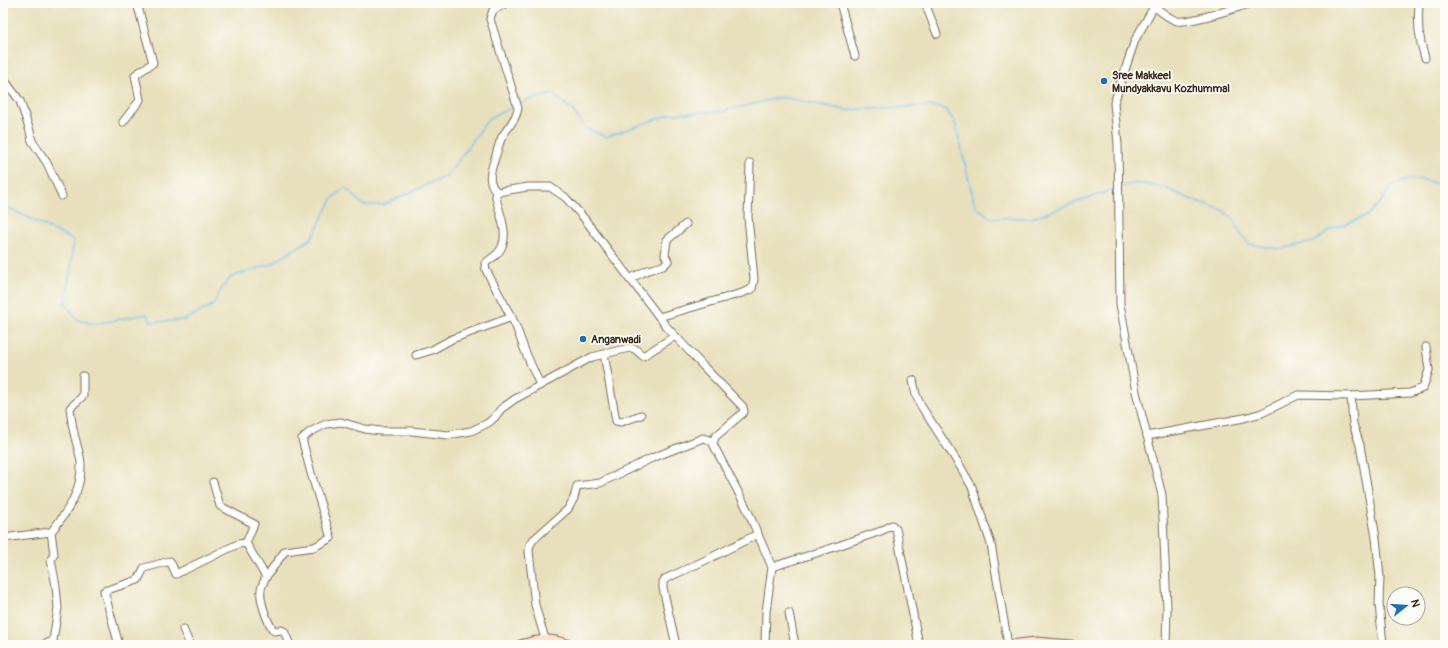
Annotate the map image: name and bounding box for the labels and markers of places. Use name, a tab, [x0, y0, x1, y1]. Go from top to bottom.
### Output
place label: Sree Makkeel Mundyakkavu Kozhummal	[1112, 69, 1230, 95]
marker: Sree Makkeel Mundyakkavu Kozhummal	[1099, 76, 1109, 86]
place label: Anganwadi	[591, 333, 641, 346]
marker: Anganwadi	[578, 334, 588, 344]

